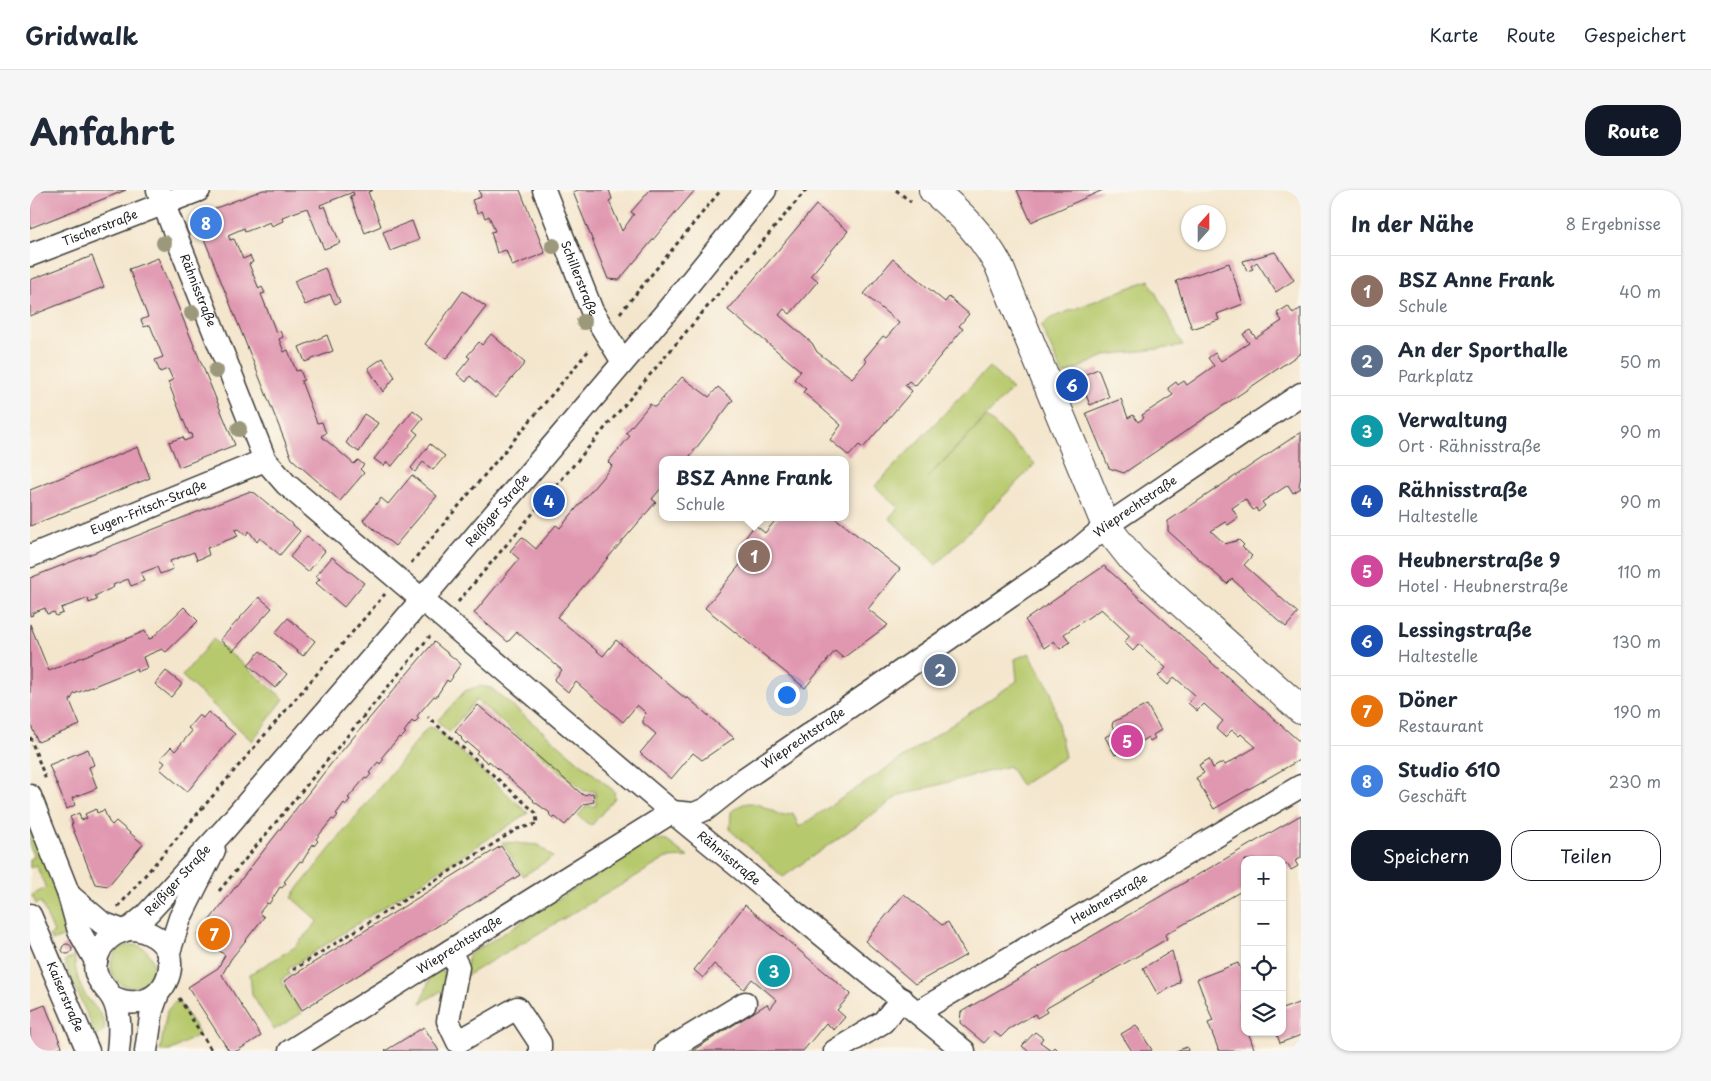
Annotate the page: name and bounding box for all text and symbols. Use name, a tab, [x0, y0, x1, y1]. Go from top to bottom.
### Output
text: Gridwalk	[25, 17, 138, 53]
text: Karte	[1430, 21, 1478, 48]
text: Route	[1506, 21, 1556, 48]
text: Gespeichert	[1584, 21, 1686, 48]
text: Anfahrt	[30, 104, 175, 157]
button: Route	[1585, 105, 1681, 156]
street label: Tischerstraße	[59, 204, 140, 250]
pin: 8	[190, 204, 222, 242]
north arrow	[1181, 205, 1226, 250]
text: In der Nähe	[1351, 207, 1473, 239]
text: 8 Ergebnisse	[1565, 211, 1661, 235]
street label: Schillerstraße	[557, 238, 603, 319]
street label: Rähnisstraße	[176, 251, 221, 329]
text: BSZ Anne Frank	[1398, 265, 1555, 293]
text: 1	[1363, 279, 1371, 303]
text: 40 m	[1619, 279, 1661, 303]
text: Schule	[1398, 293, 1448, 317]
text: An der Sporthalle	[1398, 335, 1568, 363]
text: 2	[1361, 349, 1373, 373]
text: 50 m	[1620, 349, 1661, 373]
text: Parkplatz	[1398, 363, 1473, 387]
pin: 6	[1056, 366, 1088, 404]
text: Verwaltung	[1398, 405, 1507, 433]
text: 3	[1362, 419, 1372, 443]
text: 90 m	[1620, 419, 1661, 443]
text: Ort · Rähnisstraße	[1398, 433, 1541, 457]
popup	[659, 456, 849, 521]
text: BSZ Anne Frank	[676, 463, 832, 491]
street label: Reißiger Straße	[461, 469, 533, 550]
street label: Wieprechtstraße	[1089, 471, 1180, 541]
street label: Eugen-Fritsch-Straße	[87, 475, 209, 538]
text: Rähnisstraße	[1398, 475, 1528, 503]
pin: 4	[533, 482, 565, 520]
text: 4	[1362, 489, 1372, 513]
text: 90 m	[1620, 489, 1661, 513]
text: Schule	[676, 491, 725, 515]
text: Haltestelle	[1398, 503, 1478, 527]
pin: 1	[738, 537, 770, 575]
text: Heubnerstraße 9	[1398, 545, 1560, 573]
text: 5	[1362, 559, 1372, 583]
text: 110 m	[1618, 559, 1661, 583]
text: Hotel · Heubnerstraße	[1398, 573, 1568, 597]
text: Lessingstraße	[1398, 615, 1532, 643]
text: 6	[1361, 629, 1373, 653]
text: 130 m	[1613, 629, 1661, 653]
text: Haltestelle	[1398, 643, 1478, 667]
pin: 2	[924, 651, 956, 689]
your location	[774, 682, 800, 708]
text: Döner	[1398, 685, 1457, 713]
text: 7	[1362, 699, 1372, 723]
text: 190 m	[1613, 699, 1661, 723]
street label: Wieprechtstraße	[757, 703, 848, 773]
text: Restaurant	[1398, 713, 1484, 737]
pin: 5	[1111, 722, 1143, 760]
text: Studio 610	[1398, 755, 1500, 783]
text: 8	[1362, 769, 1372, 793]
text: 230 m	[1609, 769, 1661, 793]
text: Geschäft	[1398, 783, 1467, 807]
street label: Rähnisstraße	[694, 826, 765, 889]
button: Speichern	[1351, 830, 1501, 881]
button: Teilen	[1511, 830, 1661, 881]
street label: Reißiger Straße	[140, 840, 214, 919]
map controls	[1241, 856, 1286, 1036]
button: +	[1241, 856, 1286, 901]
street label: Heubnerstraße	[1067, 869, 1151, 928]
button: −	[1241, 901, 1286, 946]
street label: Wieprechtstraße	[413, 911, 505, 978]
pin: 7	[198, 915, 230, 953]
button: locate	[1241, 946, 1286, 991]
pin: 3	[758, 952, 790, 990]
street label: Kaiserstraße	[43, 959, 89, 1034]
button: layers	[1241, 991, 1286, 1036]

